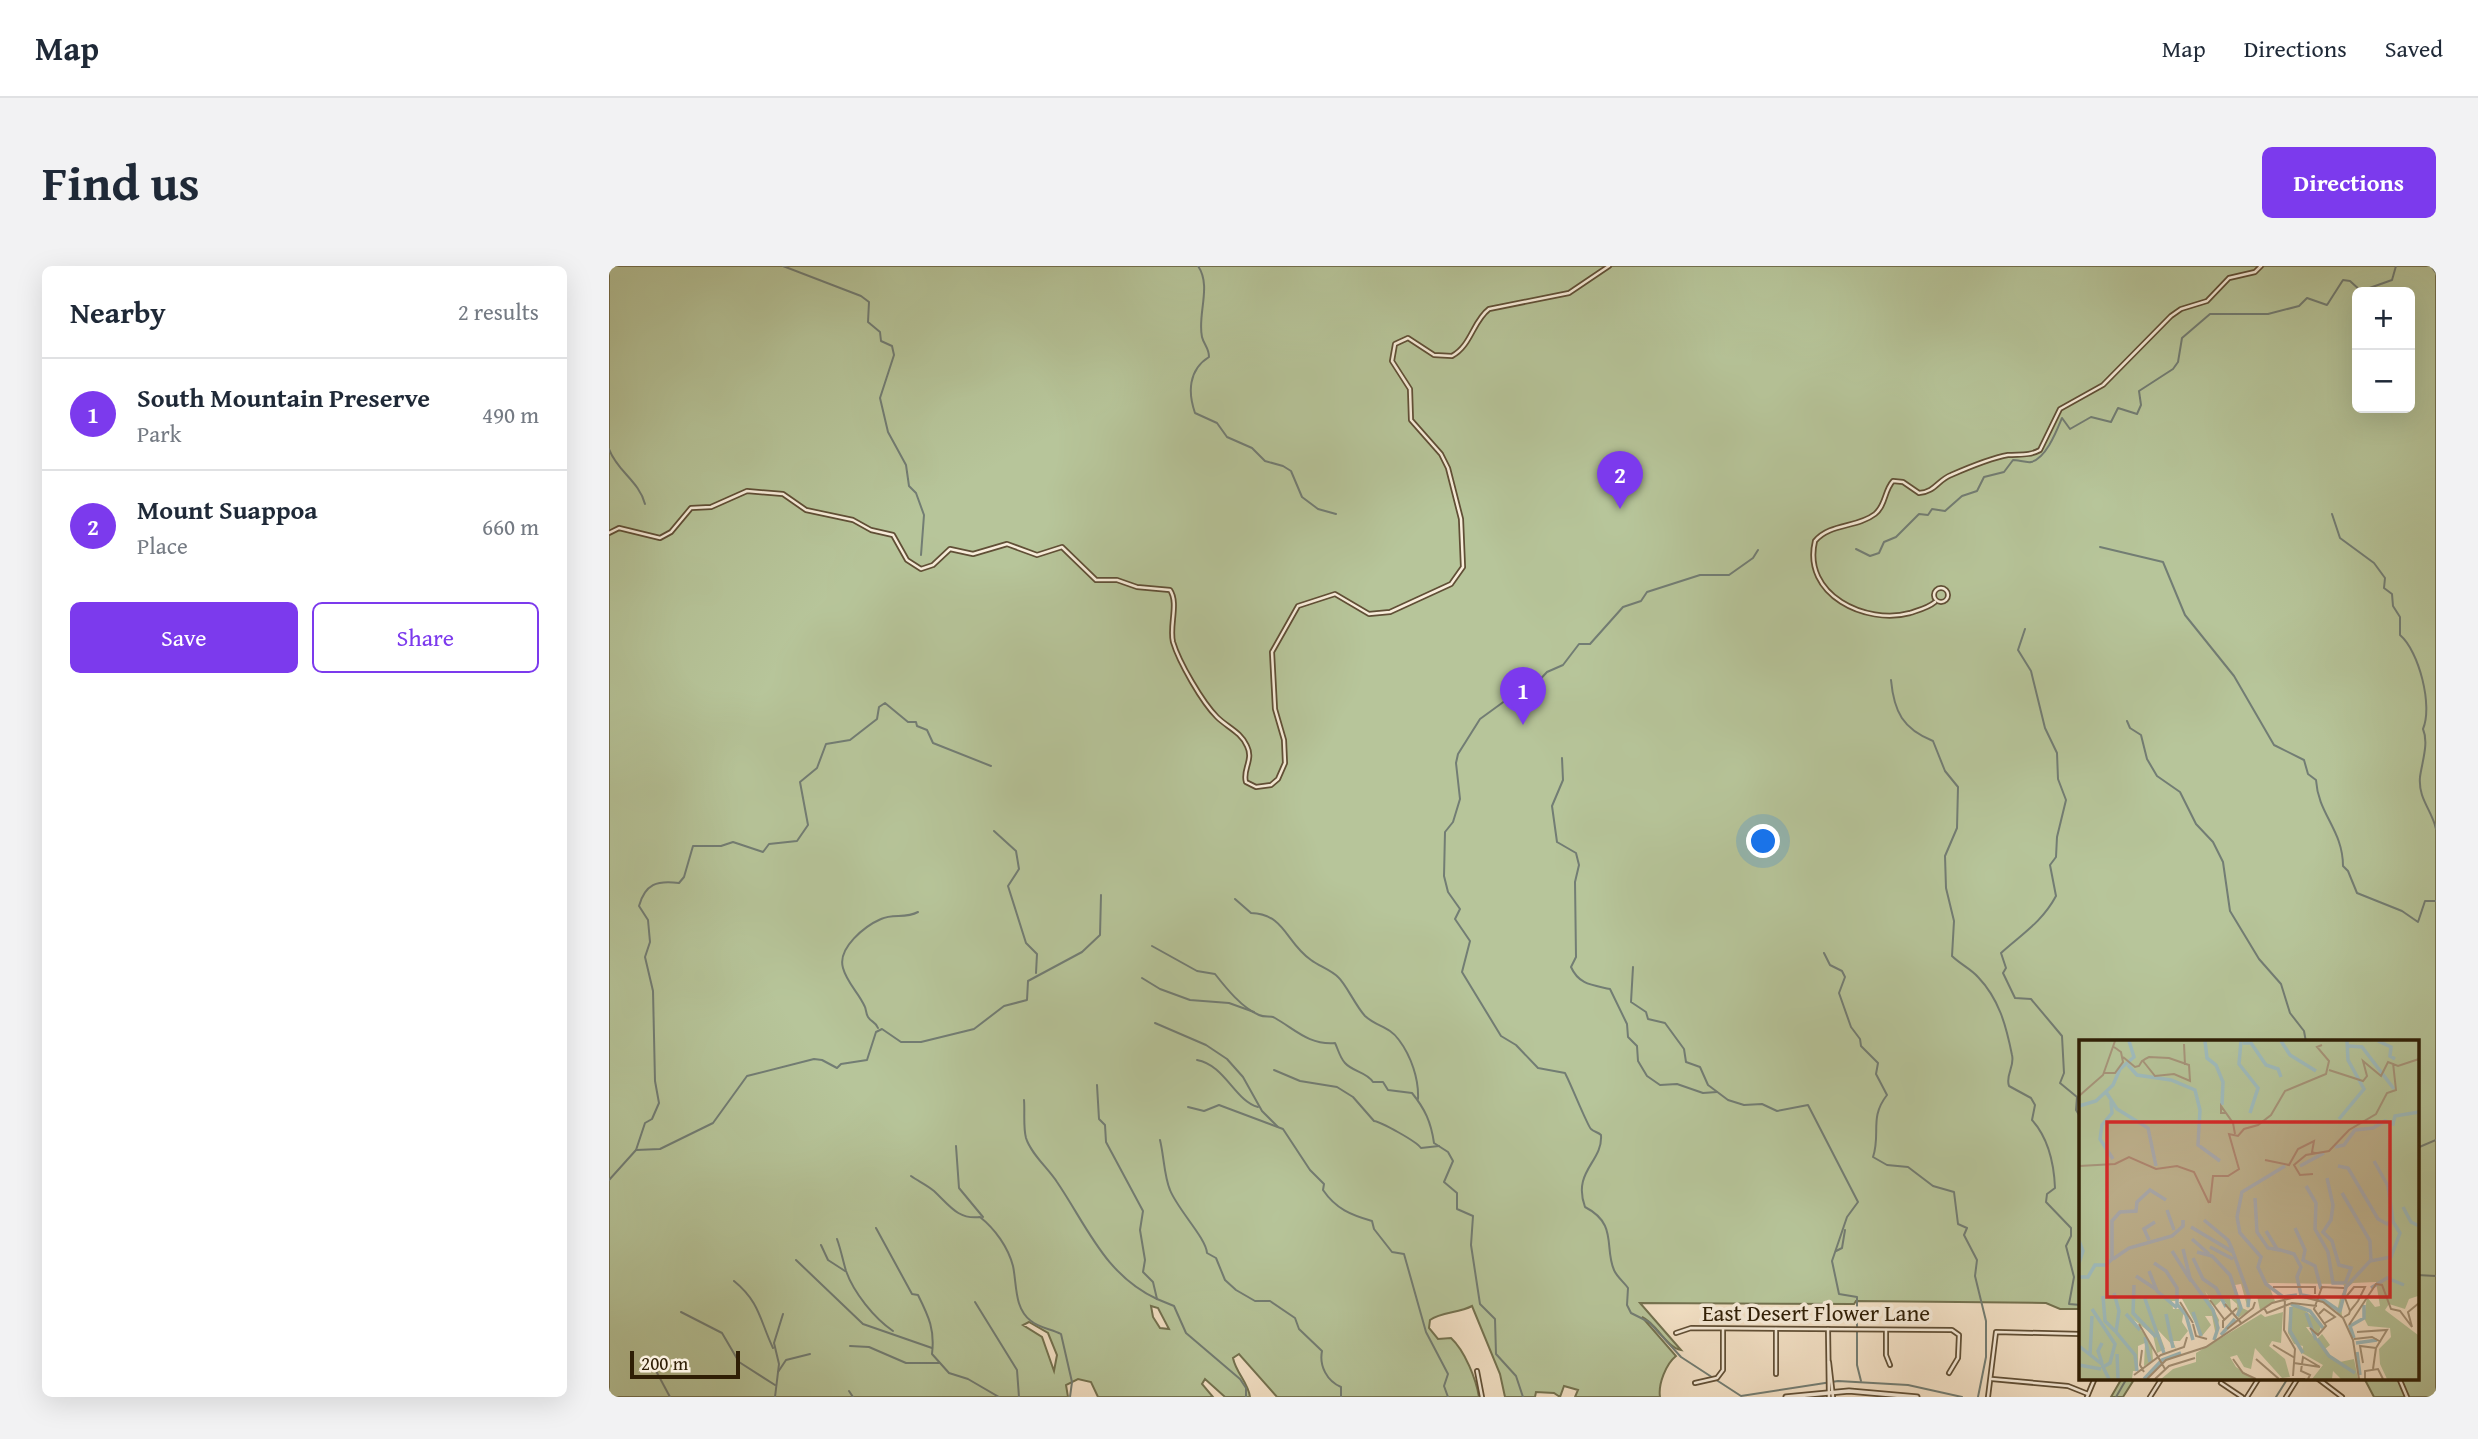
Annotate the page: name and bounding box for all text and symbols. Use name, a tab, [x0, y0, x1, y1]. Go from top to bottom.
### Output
text: Map	[35, 24, 99, 72]
text: Map	[2162, 31, 2206, 66]
text: Directions	[2244, 31, 2347, 66]
text: Saved	[2385, 31, 2443, 66]
text: Find us	[42, 146, 200, 218]
button: Directions	[2262, 147, 2436, 218]
map controls	[2352, 287, 2415, 413]
button: +	[2352, 287, 2415, 350]
text: Nearby	[70, 290, 166, 334]
text: 2 results	[458, 295, 539, 328]
button: −	[2352, 350, 2415, 413]
text: South Mountain Preserve	[137, 378, 430, 417]
text: 1	[87, 398, 99, 431]
text: 490 m	[482, 398, 539, 431]
text: Park	[137, 417, 181, 450]
pin: 2	[1597, 451, 1643, 509]
text: Mount Suappoa	[137, 490, 318, 529]
text: 2	[87, 510, 99, 543]
text: 660 m	[482, 510, 539, 543]
text: Place	[137, 529, 188, 562]
button: Save	[70, 602, 298, 673]
button: Share	[312, 602, 539, 673]
pin: 1	[1500, 667, 1546, 725]
your location	[1746, 824, 1780, 858]
inset map	[2079, 1040, 2419, 1380]
street label: East Desert Flower Lane	[1702, 1296, 1930, 1329]
scale bar	[630, 1348, 740, 1380]
text: 200 m	[641, 1349, 688, 1377]

